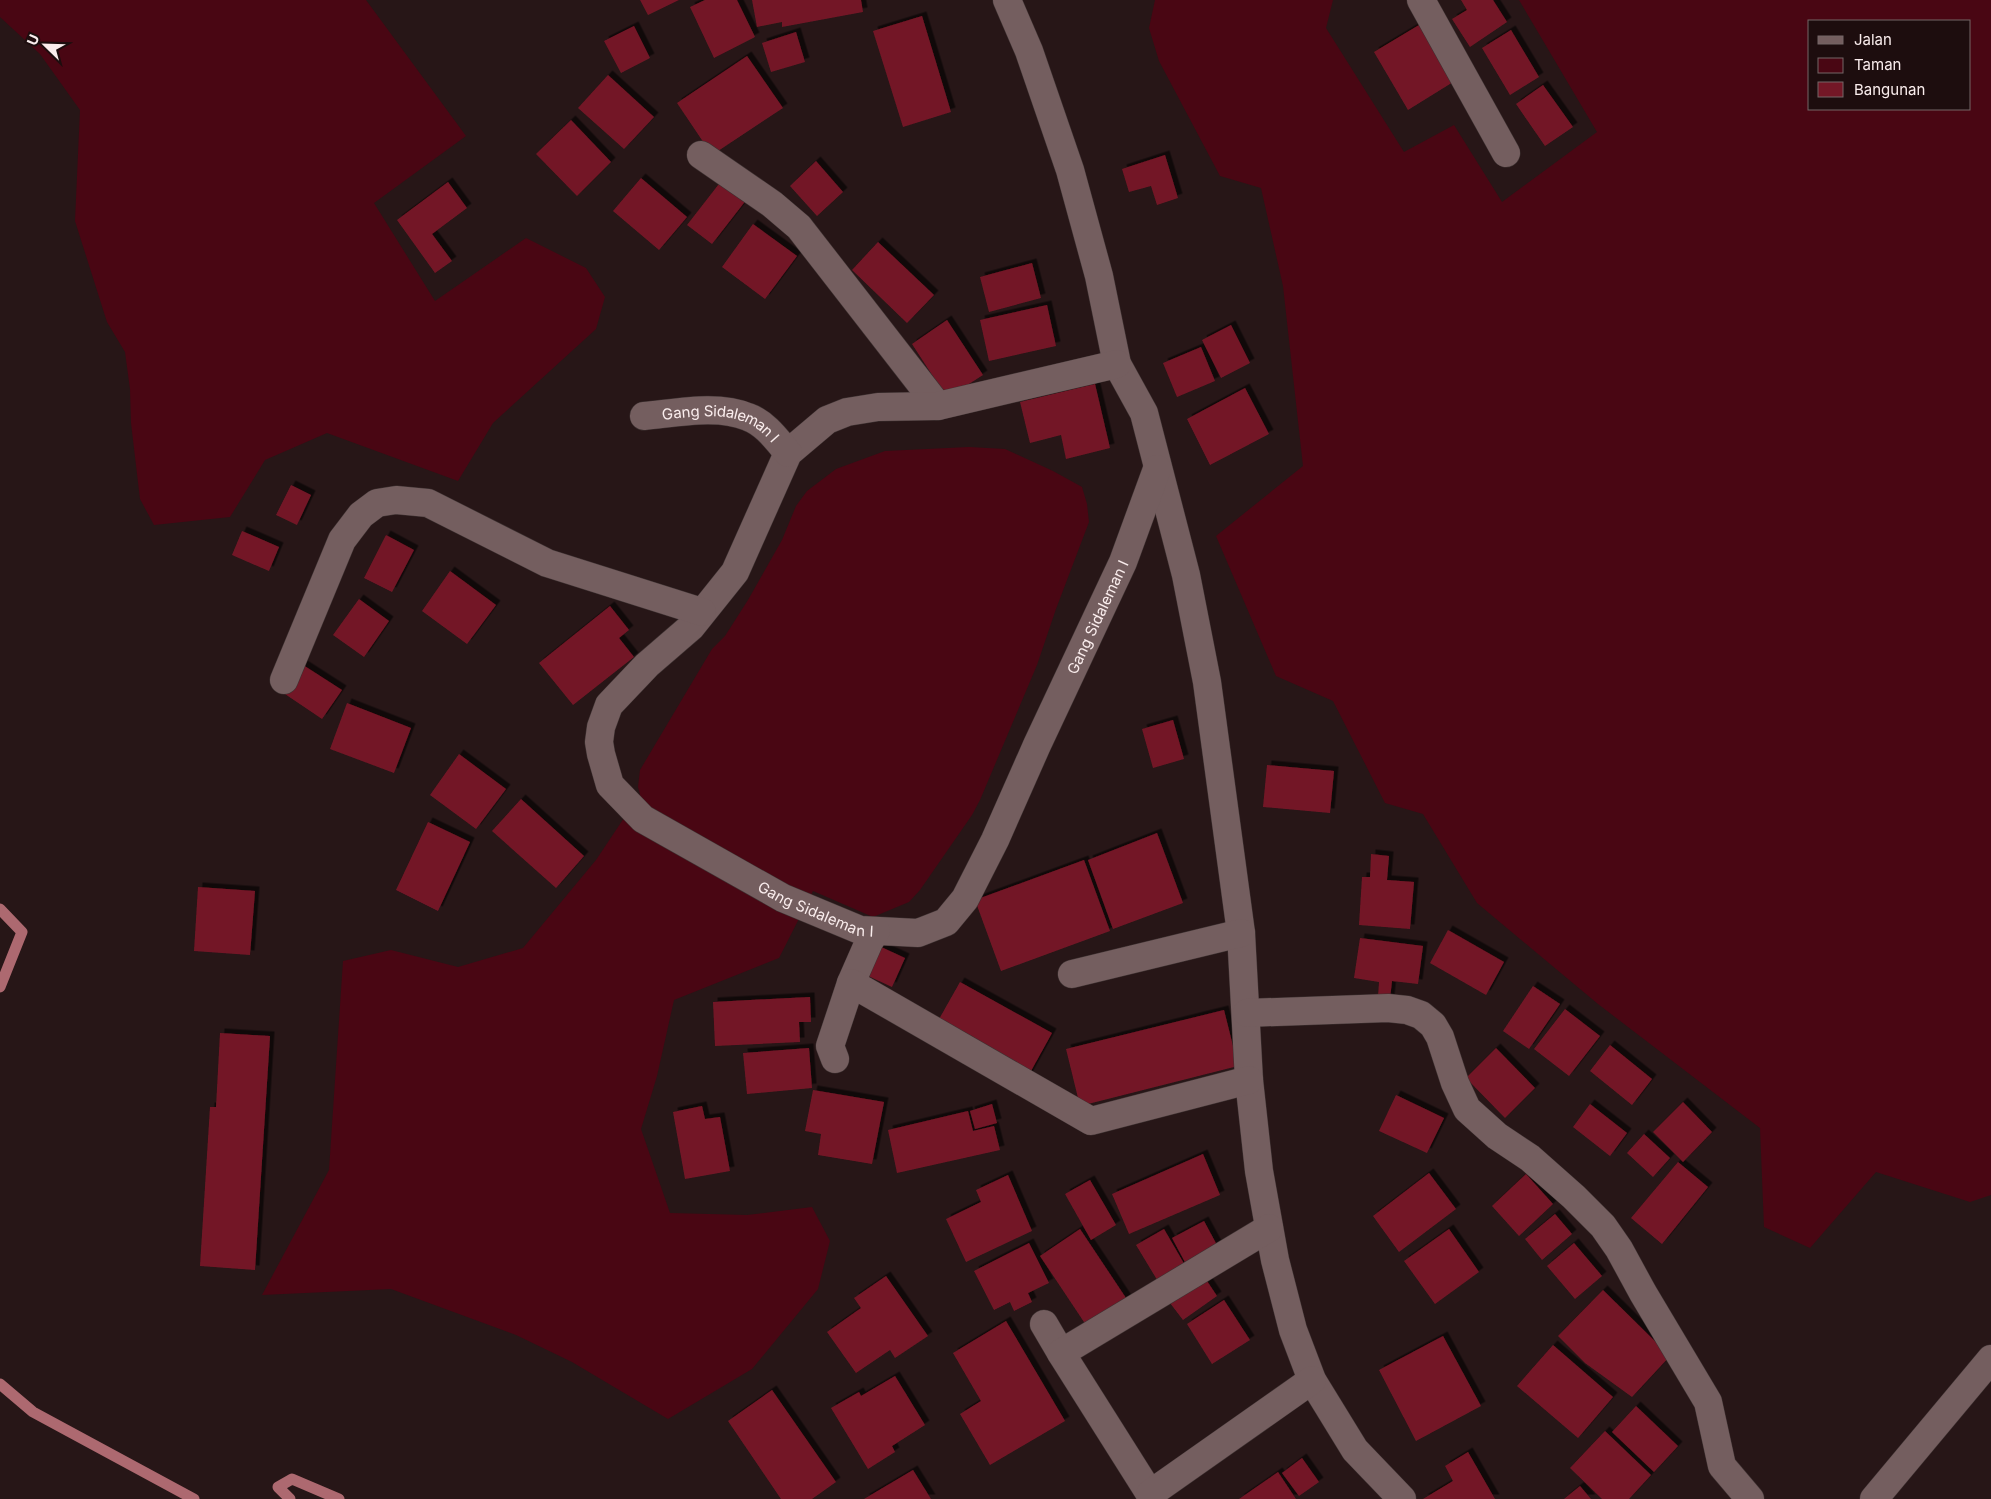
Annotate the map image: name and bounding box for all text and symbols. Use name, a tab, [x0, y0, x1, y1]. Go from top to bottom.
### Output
north arrow	[20, 20, 70, 70]
legend	[1808, 20, 1971, 110]
text: Jalan	[1854, 30, 1892, 49]
text: U	[23, 32, 42, 48]
text: Taman	[1854, 55, 1901, 74]
text: Bangunan	[1854, 80, 1925, 99]
street label: Gang Sidaleman I	[661, 401, 784, 446]
street label: Gang Sidaleman I	[1062, 557, 1132, 677]
street label: Gang Sidaleman I	[755, 876, 874, 940]

